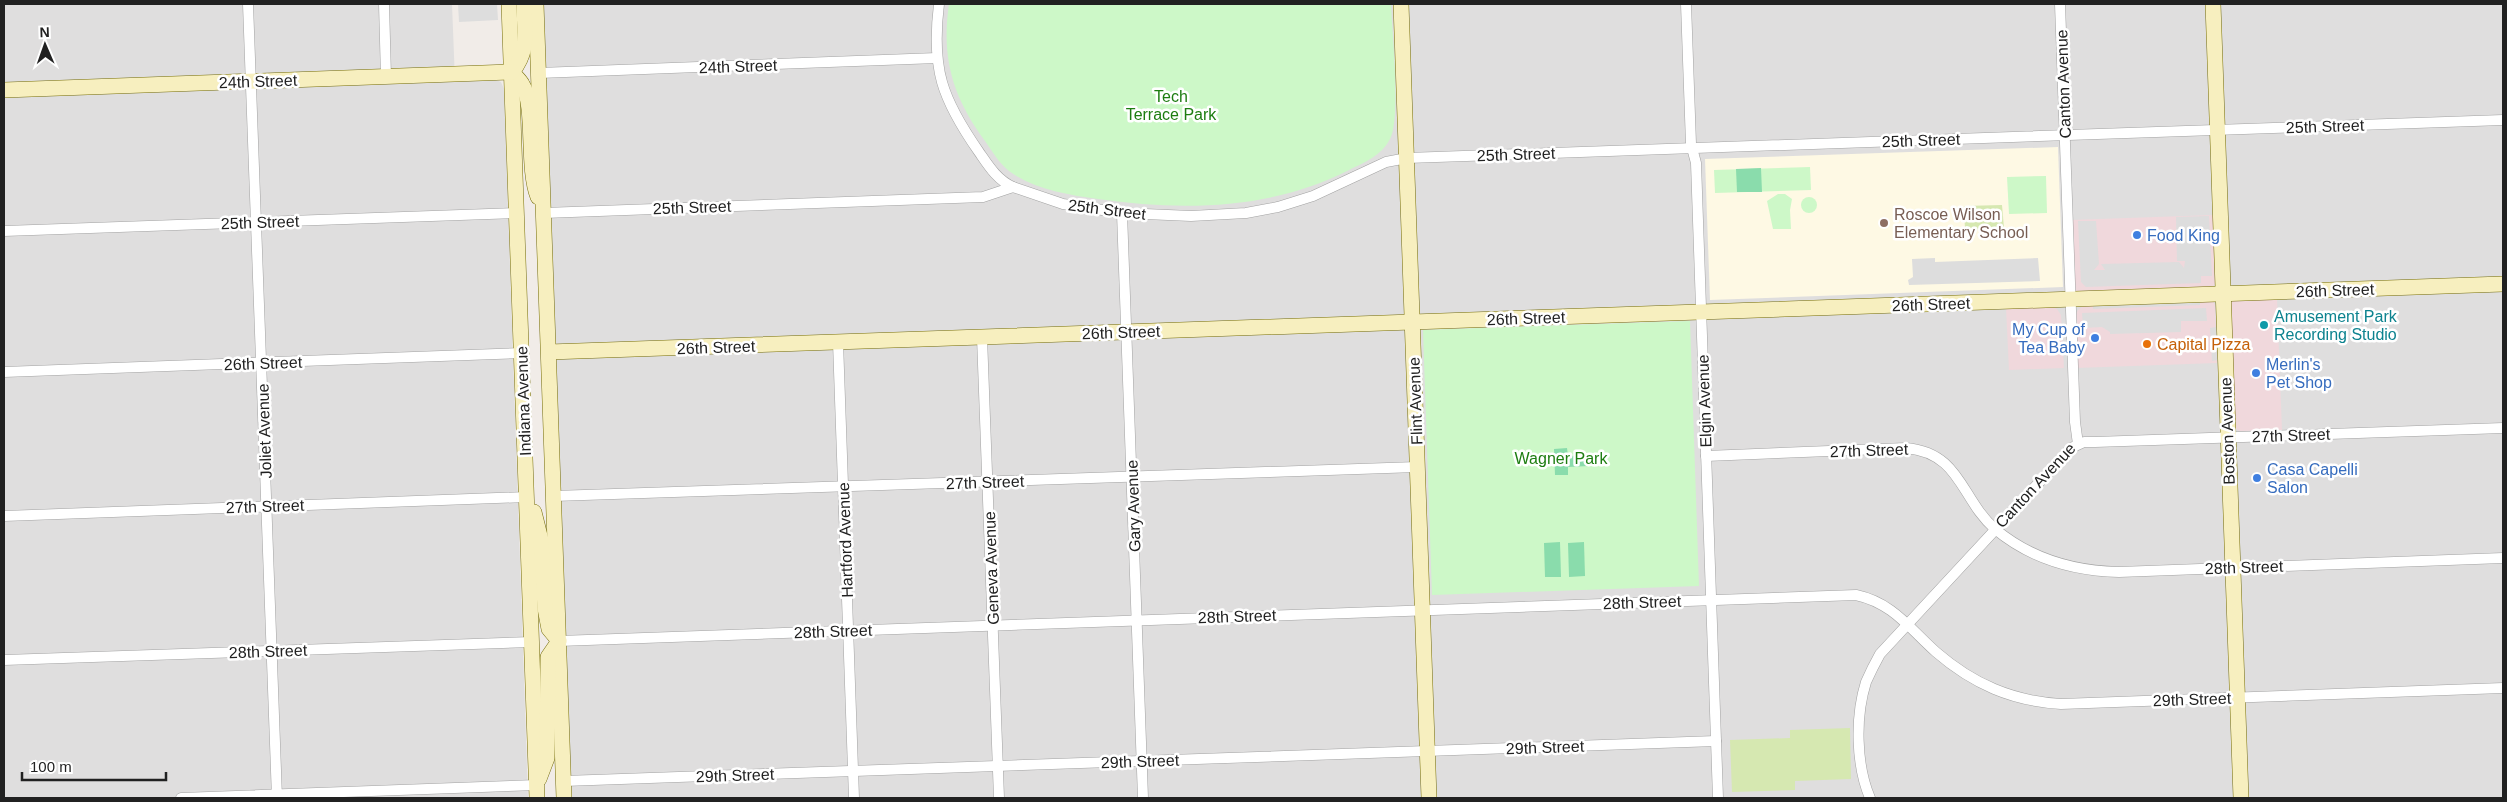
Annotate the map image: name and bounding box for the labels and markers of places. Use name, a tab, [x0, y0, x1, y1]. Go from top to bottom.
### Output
place label: Roscoe Wilson Elementary School	[1894, 206, 2028, 241]
marker: Roscoe Wilson Elementary School	[1878, 217, 1890, 229]
place label: Food King	[2147, 227, 2220, 244]
marker: Food King	[2131, 229, 2143, 241]
place label: Amusement Park Recording Studio	[2274, 308, 2398, 343]
marker: Amusement Park Recording Studio	[2258, 319, 2270, 331]
place label: My Cup of Tea Baby	[2012, 321, 2086, 356]
marker: My Cup of Tea Baby	[2089, 332, 2101, 344]
place label: Capital Pizza	[2157, 336, 2250, 353]
marker: Capital Pizza	[2141, 338, 2153, 350]
place label: Merlin's Pet Shop	[2266, 356, 2332, 391]
marker: Merlin's Pet Shop	[2250, 367, 2262, 379]
place label: Casa Capelli Salon	[2267, 461, 2358, 496]
marker: Casa Capelli Salon	[2251, 472, 2263, 484]

